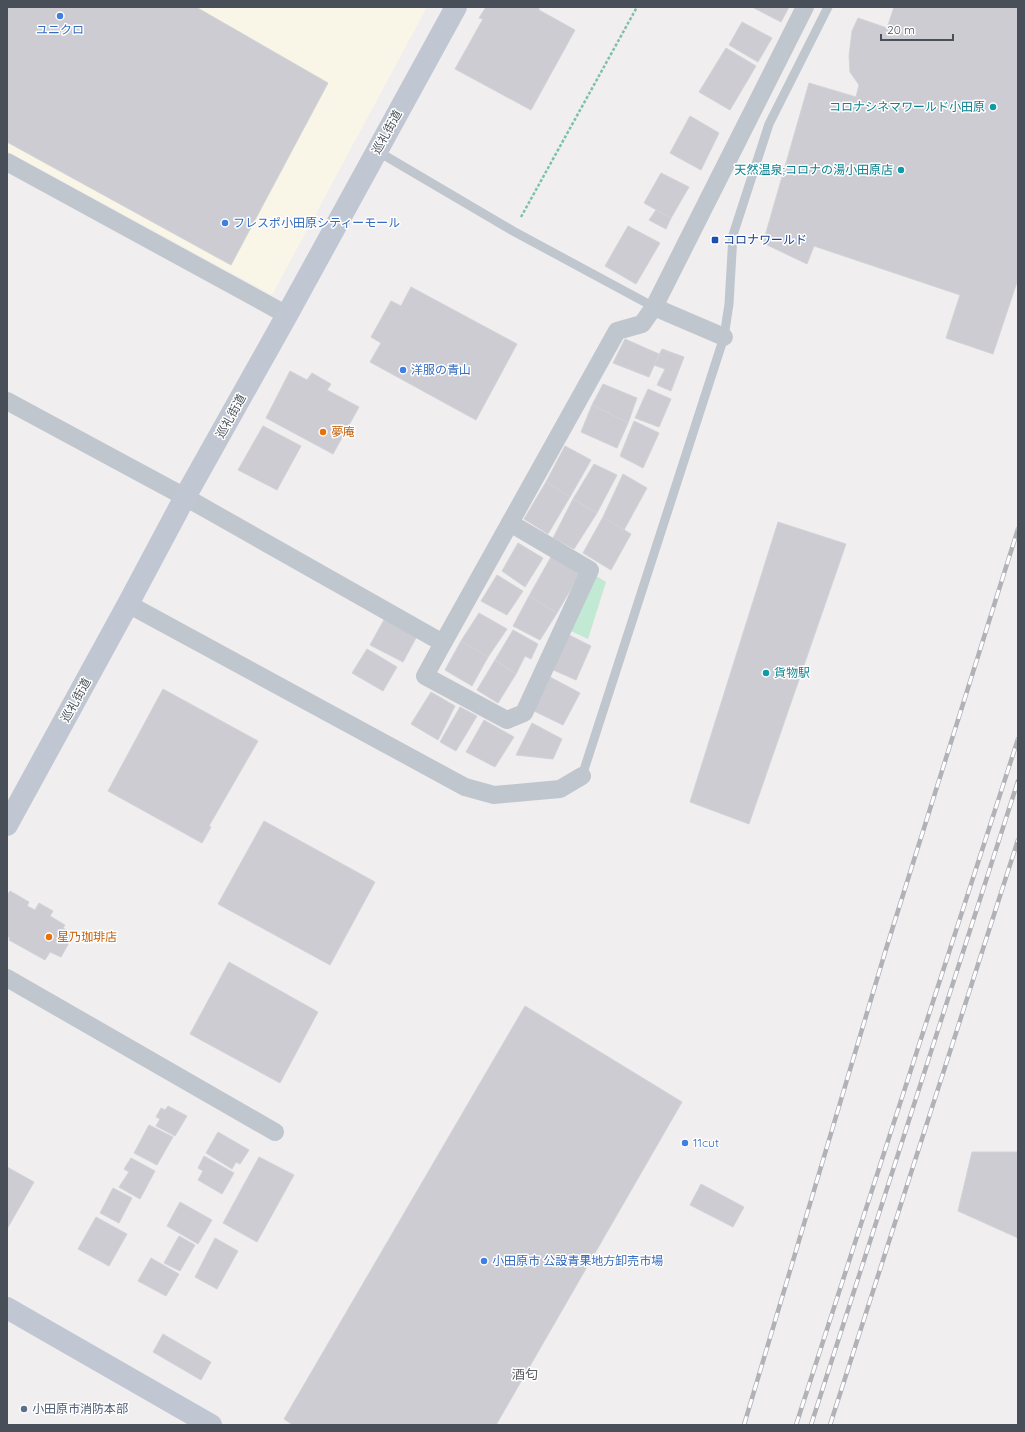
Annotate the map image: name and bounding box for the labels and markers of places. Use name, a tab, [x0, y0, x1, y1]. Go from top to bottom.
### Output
marker: ユニクロ	[55, 11, 65, 21]
place label: ユニクロ	[36, 22, 84, 37]
place label: コロナシネマワールド小田原	[829, 99, 985, 114]
marker: コロナシネマワールド小田原	[988, 102, 998, 112]
place label: 天然温泉;コロナの湯小田原店	[735, 162, 893, 177]
marker: 天然温泉;コロナの湯小田原店	[896, 165, 906, 175]
place label: フレスポ小田原シティーモール	[233, 215, 400, 230]
marker: フレスポ小田原シティーモール	[220, 218, 230, 228]
place label: コロナワールド	[723, 232, 807, 247]
marker: コロナワールド	[710, 235, 720, 245]
place label: 洋服の青山	[411, 362, 471, 377]
marker: 洋服の青山	[398, 365, 408, 375]
place label: 夢庵	[331, 424, 355, 439]
marker: 夢庵	[318, 427, 328, 437]
place label: 貨物駅	[774, 665, 810, 680]
marker: 貨物駅	[761, 668, 771, 678]
place label: 星乃珈琲店	[57, 929, 117, 944]
marker: 星乃珈琲店	[44, 932, 54, 942]
place label: 11cut	[693, 1135, 719, 1150]
marker: 11cut	[680, 1138, 690, 1148]
place label: 小田原市 公設青果地方卸売市場	[492, 1253, 663, 1268]
marker: 小田原市 公設青果地方卸売市場	[479, 1256, 489, 1266]
place label: 小田原市消防本部	[32, 1401, 128, 1416]
marker: 小田原市消防本部	[19, 1404, 29, 1414]

